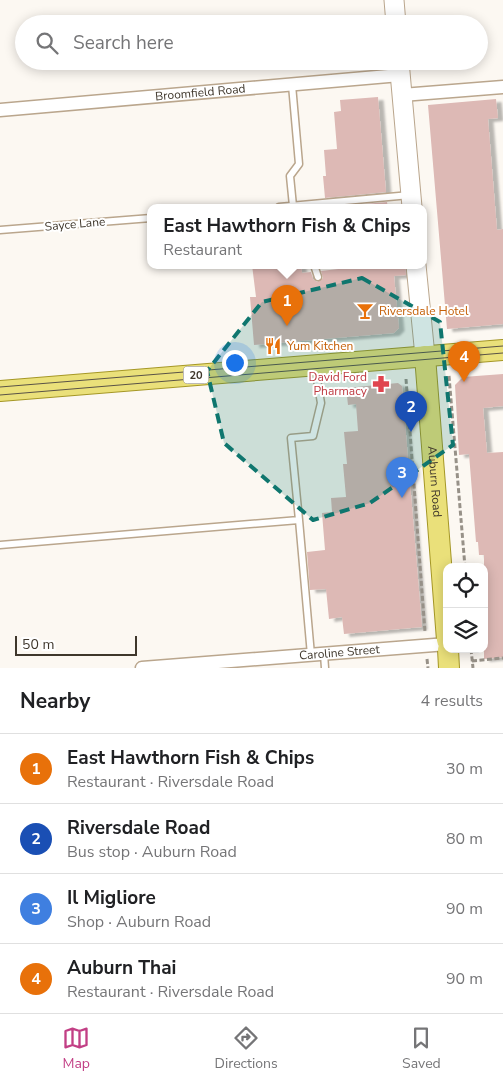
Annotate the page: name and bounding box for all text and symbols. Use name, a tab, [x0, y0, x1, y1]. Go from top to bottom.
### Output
search box	[15, 15, 488, 70]
icon: search	[33, 29, 61, 57]
text: Search here	[73, 30, 174, 56]
street label: Broomfield Road	[154, 81, 246, 104]
popup	[147, 204, 427, 269]
street label: Sayce Lane	[44, 213, 106, 235]
text: East Hawthorn Fish & Chips	[163, 213, 411, 239]
text: Restaurant	[163, 239, 242, 261]
pin: 1	[271, 285, 303, 326]
bar icon: Riversdale Hotel	[355, 301, 375, 321]
place label: Riversdale Hotel	[379, 303, 469, 319]
restaurant icon: Yum Kitchen	[263, 336, 283, 356]
place label: Yum Kitchen	[286, 338, 353, 354]
pin: 4	[448, 341, 480, 382]
your location	[222, 350, 248, 376]
road number: 20	[184, 366, 208, 384]
place label: David Ford Pharmacy	[309, 369, 368, 399]
pharmacy icon: David Ford Pharmacy	[371, 374, 391, 394]
pin: 2	[395, 391, 427, 432]
street label: Auburn Road	[424, 445, 445, 518]
pin: 3	[386, 457, 418, 498]
map controls	[443, 563, 488, 653]
button: locate	[443, 563, 488, 608]
button: layers	[443, 608, 488, 653]
scale bar	[15, 633, 138, 656]
text: 50 m	[22, 635, 54, 654]
street label: Caroline Street	[299, 641, 381, 664]
text: Nearby	[20, 687, 90, 715]
text: 4 results	[421, 690, 483, 712]
text: East Hawthorn Fish & Chips	[67, 745, 314, 771]
text: 1	[31, 758, 41, 780]
text: 30 m	[446, 758, 483, 780]
text: Restaurant · Riversdale Road	[67, 771, 274, 793]
text: Riversdale Road	[67, 815, 210, 841]
text: 2	[31, 828, 41, 850]
text: 80 m	[446, 828, 483, 850]
text: Bus stop · Auburn Road	[67, 841, 237, 863]
text: Il Migliore	[67, 885, 156, 911]
text: 3	[31, 898, 41, 920]
text: 90 m	[446, 898, 483, 920]
text: Shop · Auburn Road	[67, 911, 211, 933]
text: Auburn Thai	[67, 955, 176, 981]
text: 4	[31, 968, 41, 990]
text: 90 m	[446, 968, 483, 990]
text: Restaurant · Riversdale Road	[67, 981, 274, 1003]
tab: Map	[62, 1024, 90, 1073]
tab: Directions	[215, 1024, 278, 1073]
tab: Saved	[402, 1024, 441, 1073]

